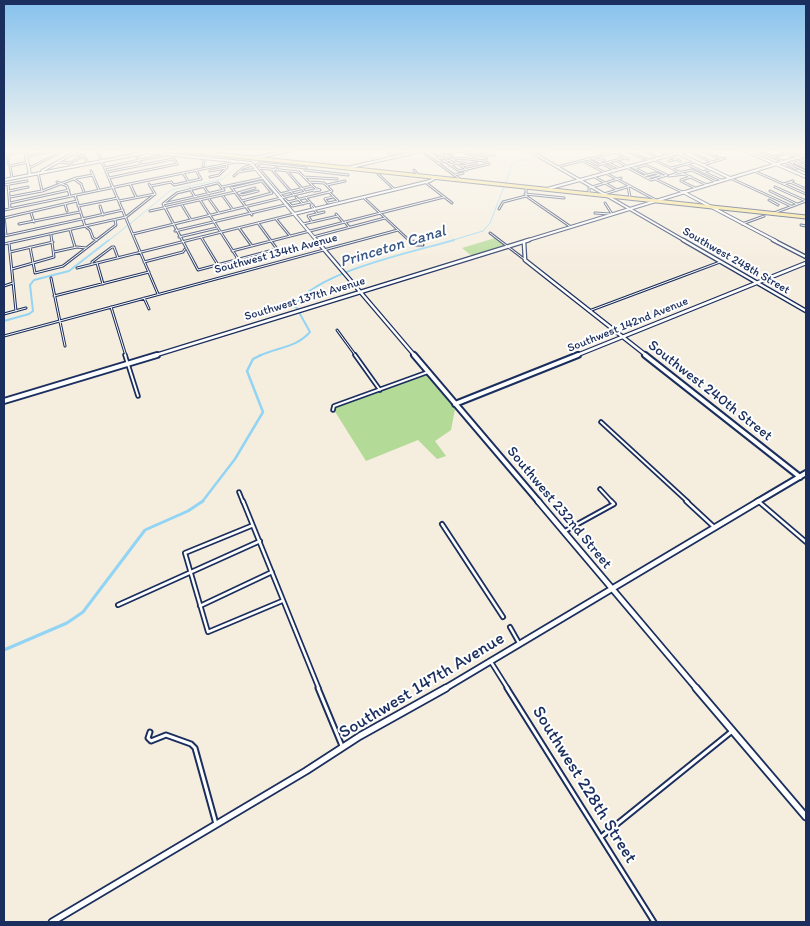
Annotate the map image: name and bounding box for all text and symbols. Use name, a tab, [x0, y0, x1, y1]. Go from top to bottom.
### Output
water label: Princeton Canal	[338, 222, 448, 272]
street label: Southwest 248th Street	[680, 224, 792, 298]
street label: Southwest 134th Avenue	[213, 231, 339, 277]
street label: Southwest 137th Avenue	[243, 274, 367, 324]
street label: Southwest 142nd Avenue	[565, 294, 691, 356]
street label: Southwest 240th Street	[644, 337, 776, 445]
street label: Southwest 232nd Street	[503, 443, 615, 573]
street label: Southwest 147th Avenue	[335, 628, 509, 744]
street label: Southwest 228th Street	[527, 702, 641, 868]

